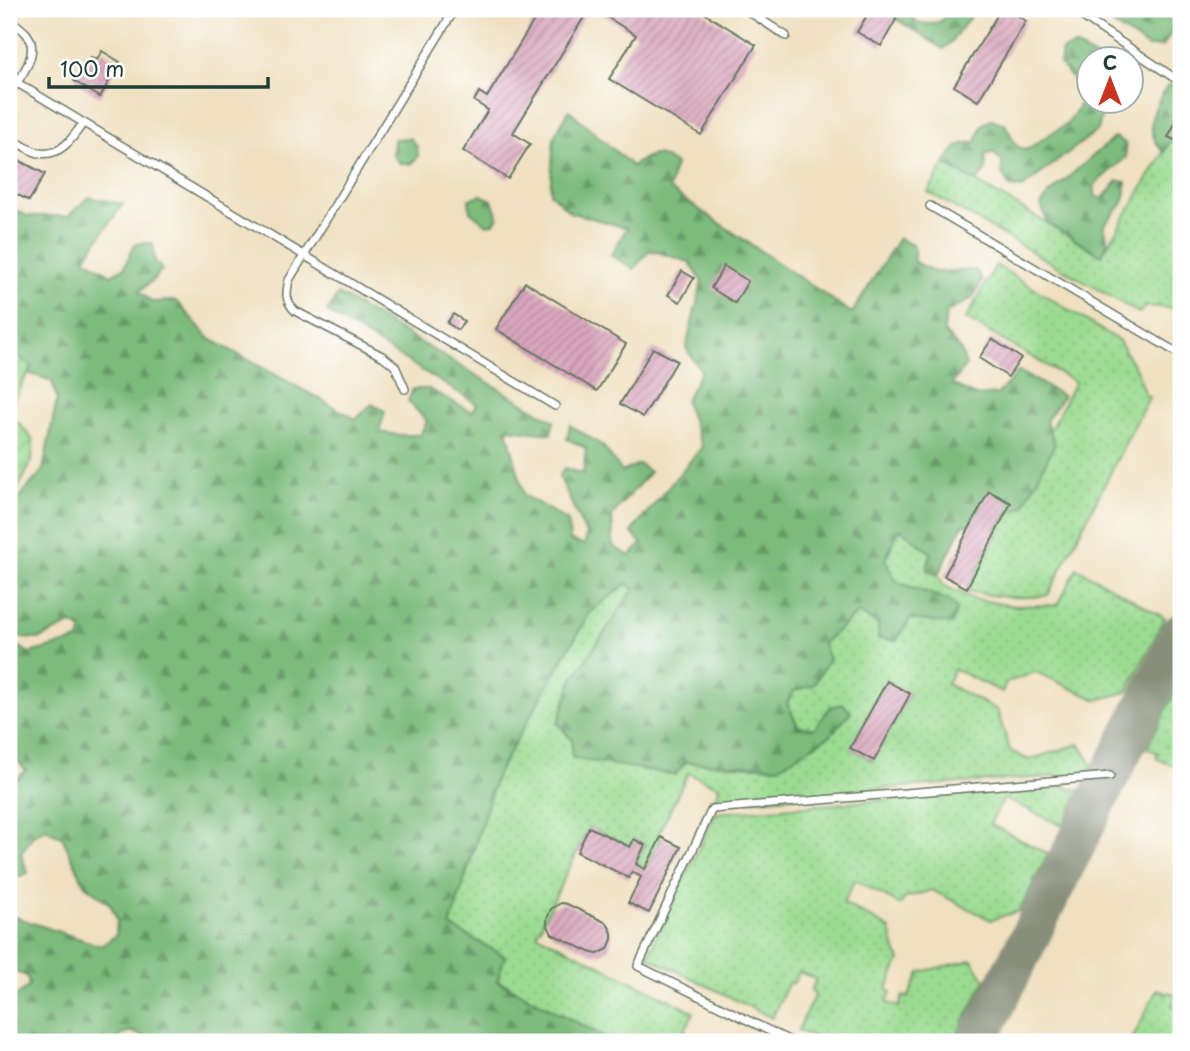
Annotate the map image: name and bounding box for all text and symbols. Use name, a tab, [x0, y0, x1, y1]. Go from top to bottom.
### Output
scale bar	[49, 46, 268, 90]
north arrow	[1074, 46, 1144, 116]
text: С	[1103, 48, 1117, 76]
text: 100 m	[60, 52, 124, 84]

